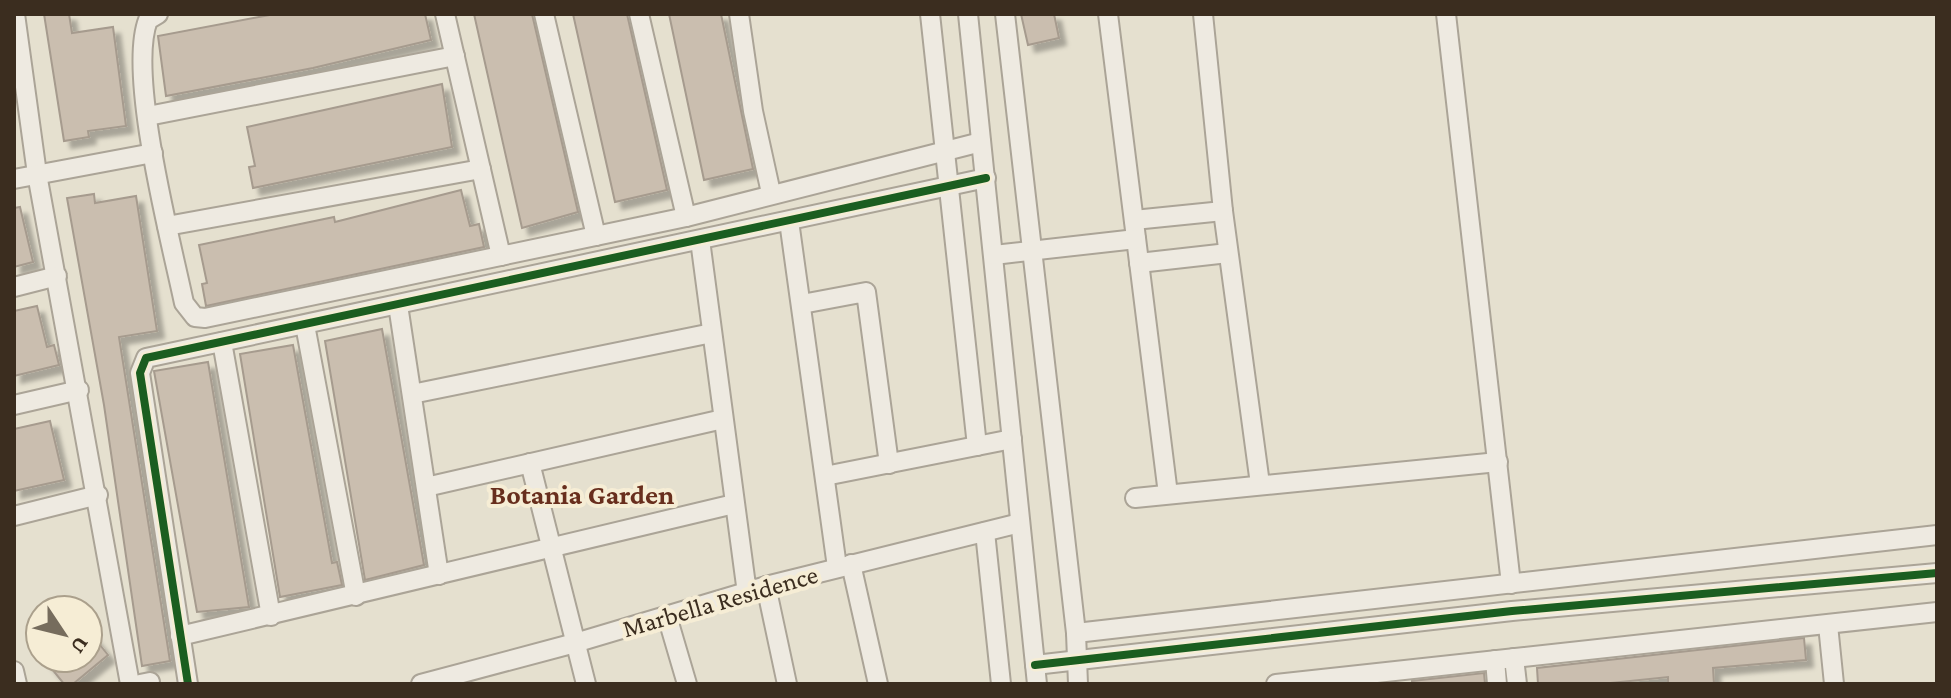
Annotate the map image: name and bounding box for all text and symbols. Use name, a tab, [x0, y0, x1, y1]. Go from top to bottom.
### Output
district label: Botania Garden	[490, 479, 674, 510]
street label: Marbella Residence	[619, 560, 821, 643]
north arrow	[24, 594, 104, 674]
text: U	[65, 632, 95, 659]

